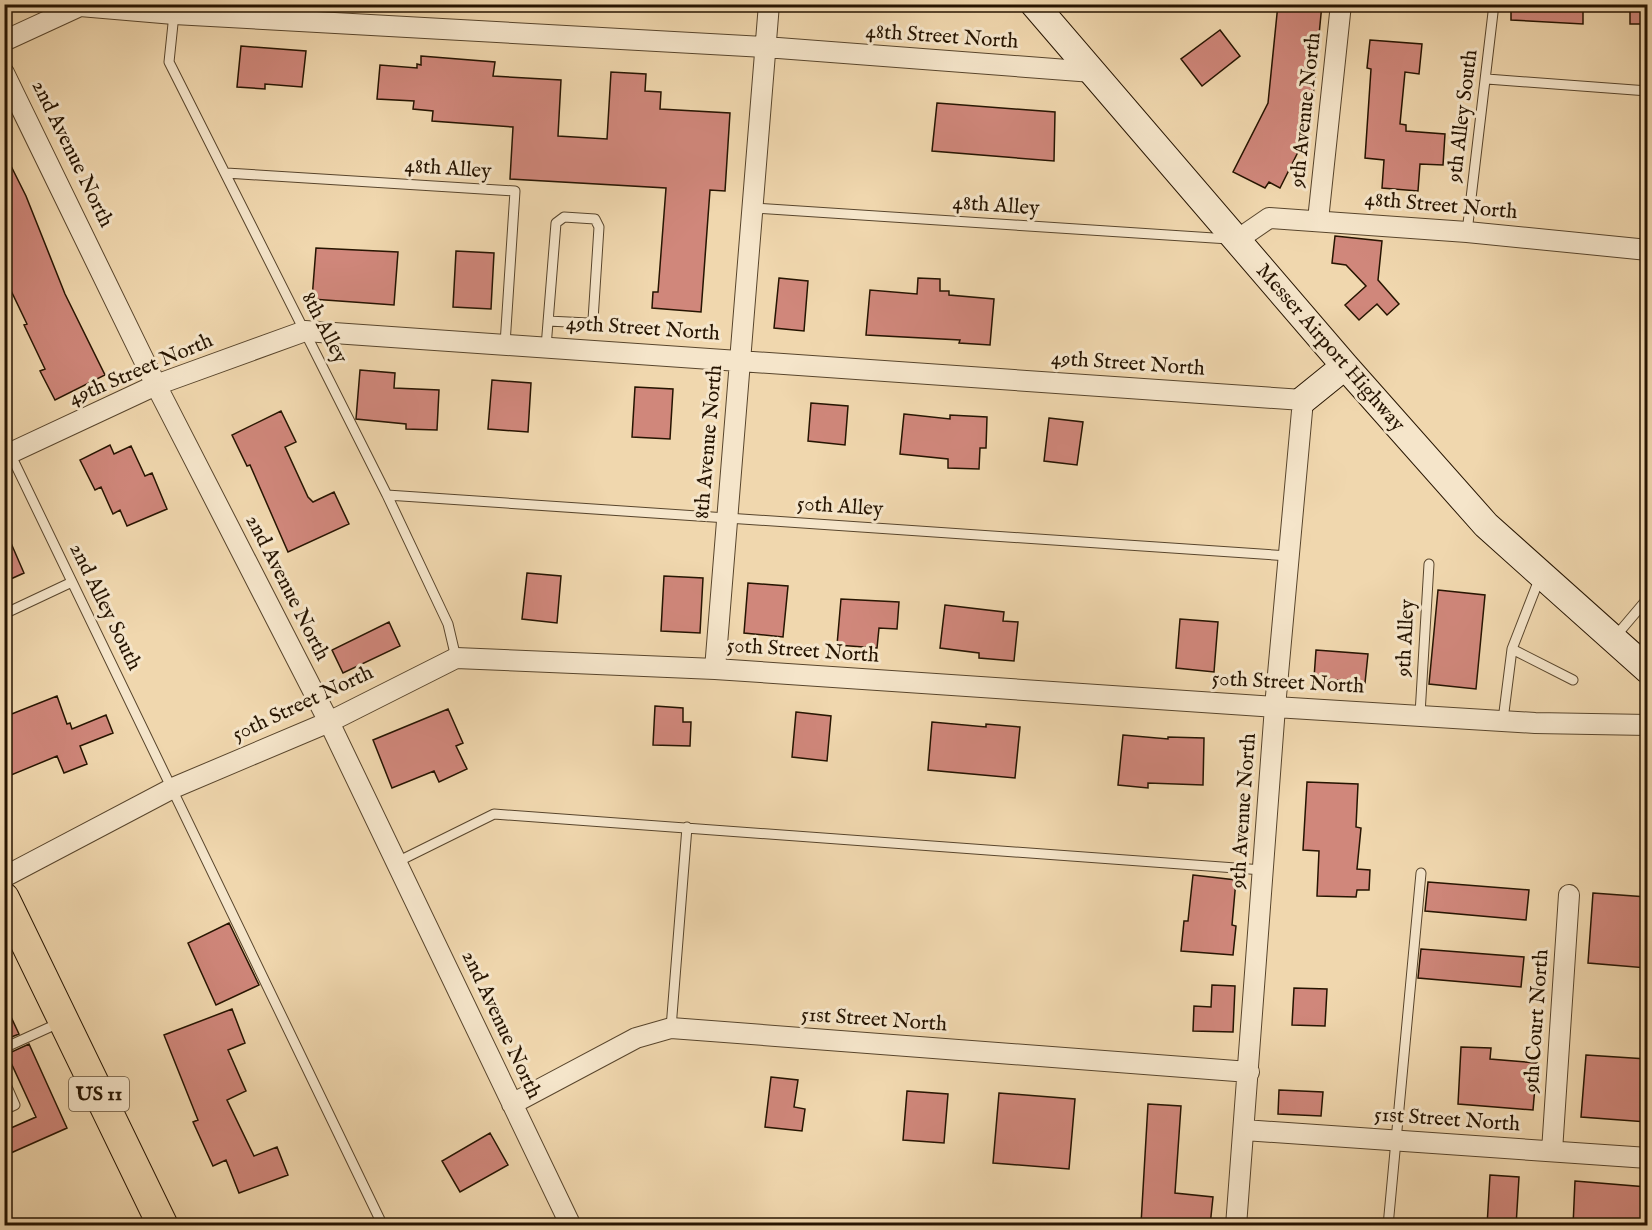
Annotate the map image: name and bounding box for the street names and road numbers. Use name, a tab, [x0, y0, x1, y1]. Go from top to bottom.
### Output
street label: 48th Street North	[865, 18, 1019, 56]
street label: 9th Avenue North	[1284, 31, 1328, 190]
street label: 9th Alley South	[1441, 48, 1485, 185]
street label: 2nd Avenue North	[25, 76, 119, 232]
street label: 48th Alley	[404, 152, 493, 186]
street label: 48th Street North	[1364, 186, 1518, 226]
street label: 48th Alley	[952, 189, 1041, 223]
street label: Messer Airport Highway	[1249, 258, 1411, 438]
street label: 8th Alley	[295, 288, 354, 369]
street label: 49th Street North	[565, 310, 721, 348]
street label: 49th Street North	[65, 327, 217, 413]
street label: 49th Street North	[1050, 345, 1206, 383]
street label: 8th Avenue North	[689, 364, 729, 520]
street label: 50th Alley	[796, 491, 885, 524]
street label: 2nd Avenue North	[239, 510, 335, 666]
street label: 2nd Alley South	[63, 539, 147, 675]
street label: 9th Alley	[1390, 598, 1422, 679]
street label: 50th Street North	[726, 632, 880, 670]
street label: 50th Street North	[228, 660, 378, 748]
street label: 50th Street North	[1211, 666, 1365, 700]
street label: 9th Avenue North	[1225, 732, 1263, 891]
street label: 2nd Avenue North	[455, 947, 547, 1103]
street label: 9th Court North	[1518, 948, 1555, 1095]
street label: 51st Street North	[800, 1001, 948, 1039]
road number: US 11	[69, 1077, 129, 1111]
street label: 51st Street North	[1373, 1101, 1521, 1139]

